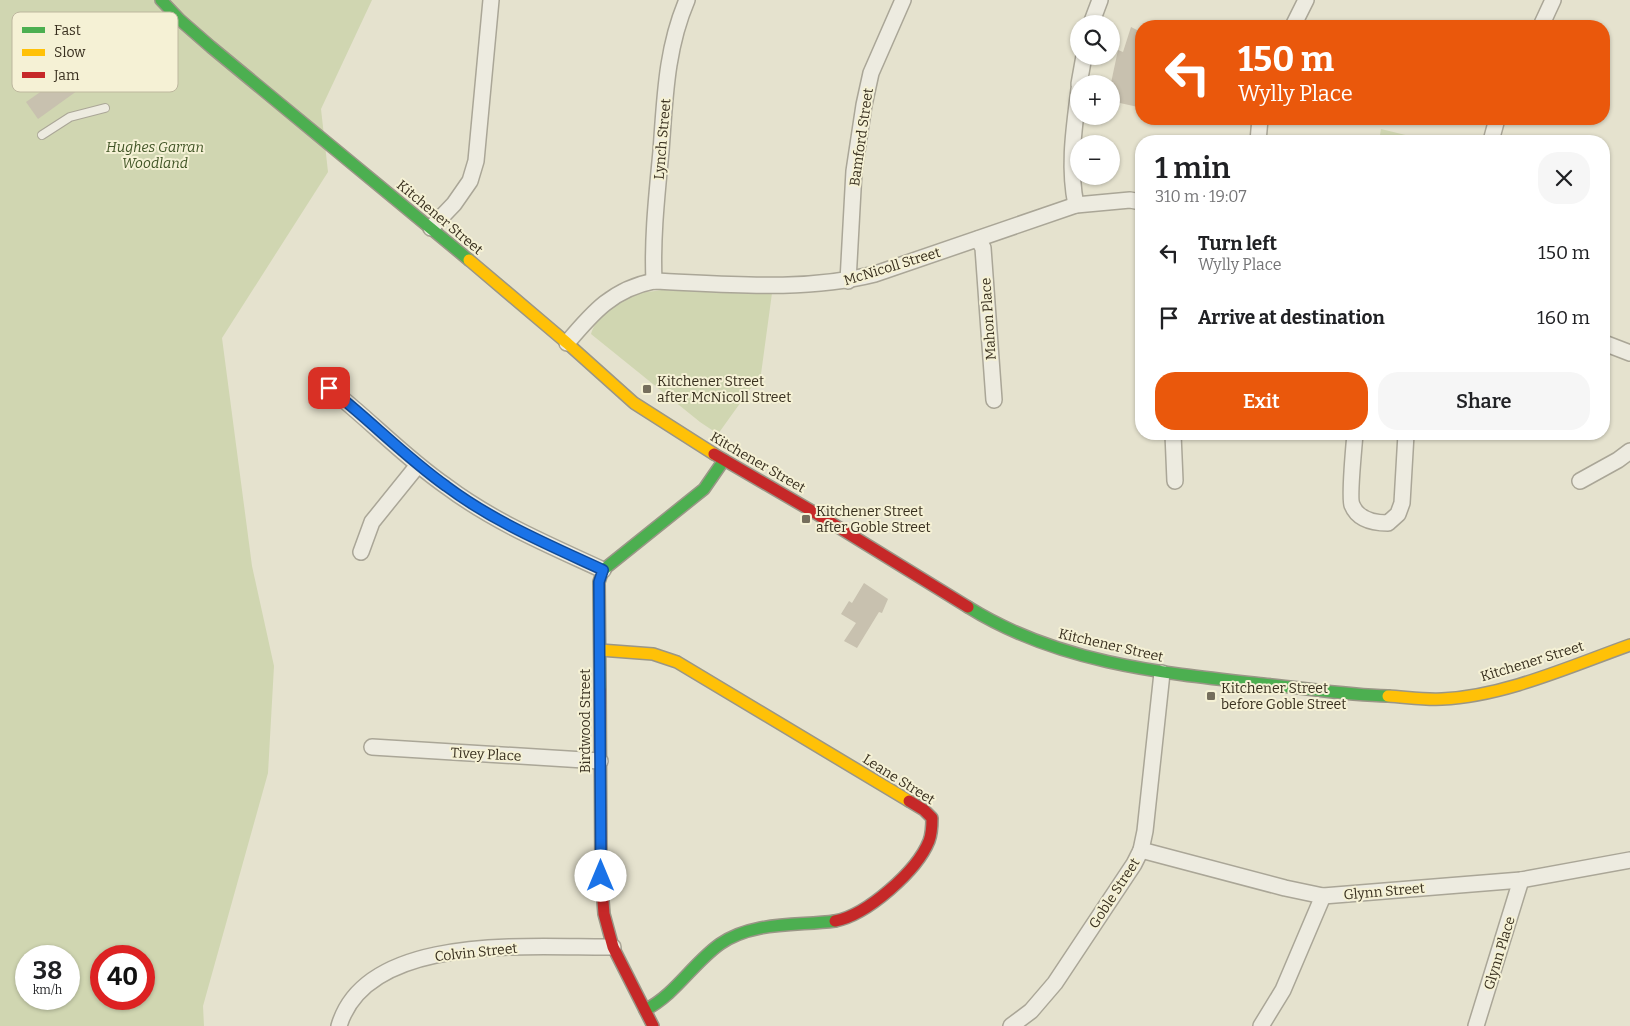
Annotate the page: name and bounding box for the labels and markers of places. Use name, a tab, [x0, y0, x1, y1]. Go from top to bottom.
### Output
pin	[308, 367, 350, 409]
place label: Kitchener Street after McNicoll Street	[657, 373, 791, 406]
marker: Kitchener Street after McNicoll Street	[641, 383, 653, 395]
place label: Kitchener Street after Goble Street	[816, 503, 931, 536]
marker: Kitchener Street after Goble Street	[800, 513, 812, 525]
place label: Kitchener Street before Goble Street	[1221, 680, 1346, 713]
marker: Kitchener Street before Goble Street	[1205, 690, 1217, 702]

